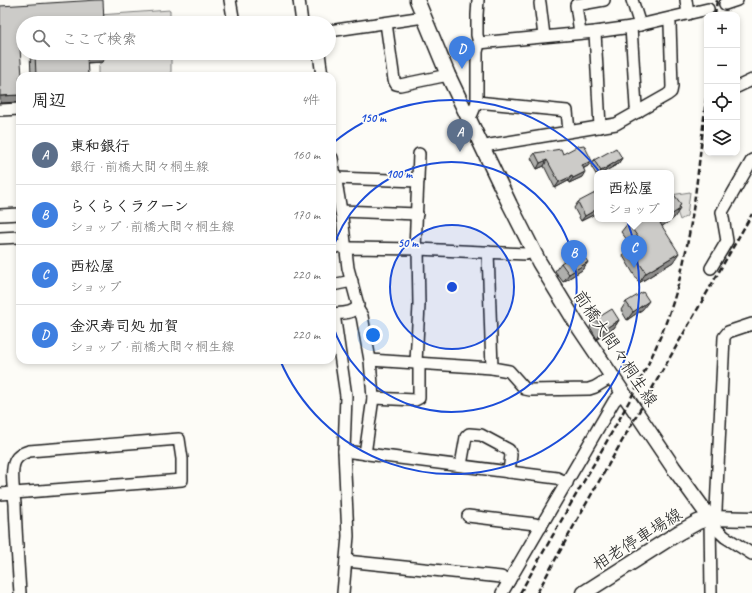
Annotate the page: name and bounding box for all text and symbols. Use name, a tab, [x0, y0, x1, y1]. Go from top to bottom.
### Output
map controls	[704, 12, 740, 156]
button: +	[704, 12, 740, 48]
search box	[16, 16, 336, 60]
icon: search	[30, 27, 52, 49]
text: ここで検索	[62, 30, 137, 49]
pin: D	[449, 36, 475, 69]
button: −	[704, 48, 740, 84]
button: locate	[704, 84, 740, 120]
text: 周辺	[32, 90, 66, 111]
text: 4件	[301, 92, 320, 108]
text: 150 m	[360, 110, 387, 126]
pin: A	[447, 119, 473, 152]
button: layers	[704, 120, 740, 156]
text: 東和銀行	[70, 137, 130, 156]
text: A	[42, 147, 48, 163]
text: 160 m	[292, 147, 320, 163]
text: 銀行 · 前橋大間々桐生線	[70, 159, 209, 175]
text: 100 m	[386, 166, 413, 182]
popup	[594, 170, 674, 222]
text: 西松屋	[608, 179, 653, 198]
text: らくらくラクーン	[70, 197, 189, 216]
text: ショップ	[608, 201, 660, 217]
text: B	[42, 207, 48, 223]
text: 170 m	[292, 207, 320, 223]
text: ショップ · 前橋大間々桐生線	[70, 219, 234, 235]
text: 50 m	[398, 235, 419, 251]
pin: C	[621, 235, 647, 268]
pin: B	[561, 240, 587, 273]
text: 西松屋	[70, 257, 115, 276]
text: C	[42, 267, 48, 283]
text: 220 m	[292, 267, 320, 283]
text: ショップ	[70, 279, 121, 295]
centre of rings	[445, 280, 459, 294]
street label: 前橋大間々桐生線	[569, 286, 662, 411]
text: 金沢寿司処 加賀	[70, 317, 179, 336]
your location	[363, 325, 383, 345]
text: D	[41, 327, 49, 343]
text: 220 m	[292, 327, 320, 343]
text: ショップ · 前橋大間々桐生線	[70, 339, 234, 355]
street label: 相老停車場線	[588, 503, 686, 575]

